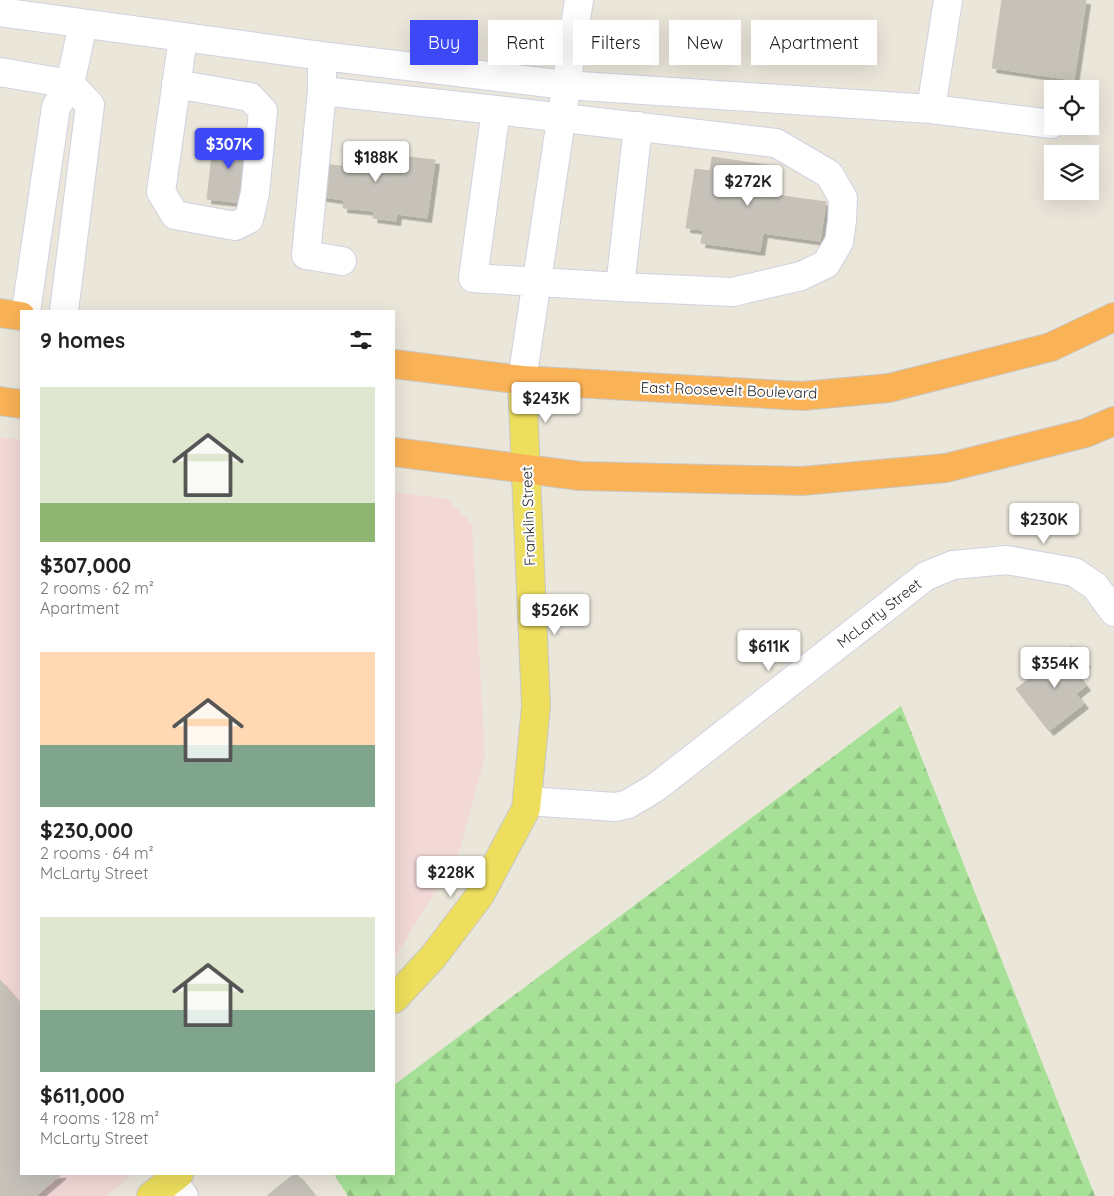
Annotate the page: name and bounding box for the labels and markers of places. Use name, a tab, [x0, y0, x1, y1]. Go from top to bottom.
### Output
pin: $307K	[194, 128, 264, 170]
pin: $188K	[341, 140, 411, 183]
pin: $272K	[713, 164, 783, 207]
pin: $243K	[511, 382, 581, 424]
pin: $230K	[1009, 502, 1079, 545]
pin: $526K	[520, 594, 590, 636]
pin: $611K	[734, 630, 804, 672]
pin: $354K	[1020, 646, 1090, 689]
pin: $228K	[416, 856, 486, 898]

